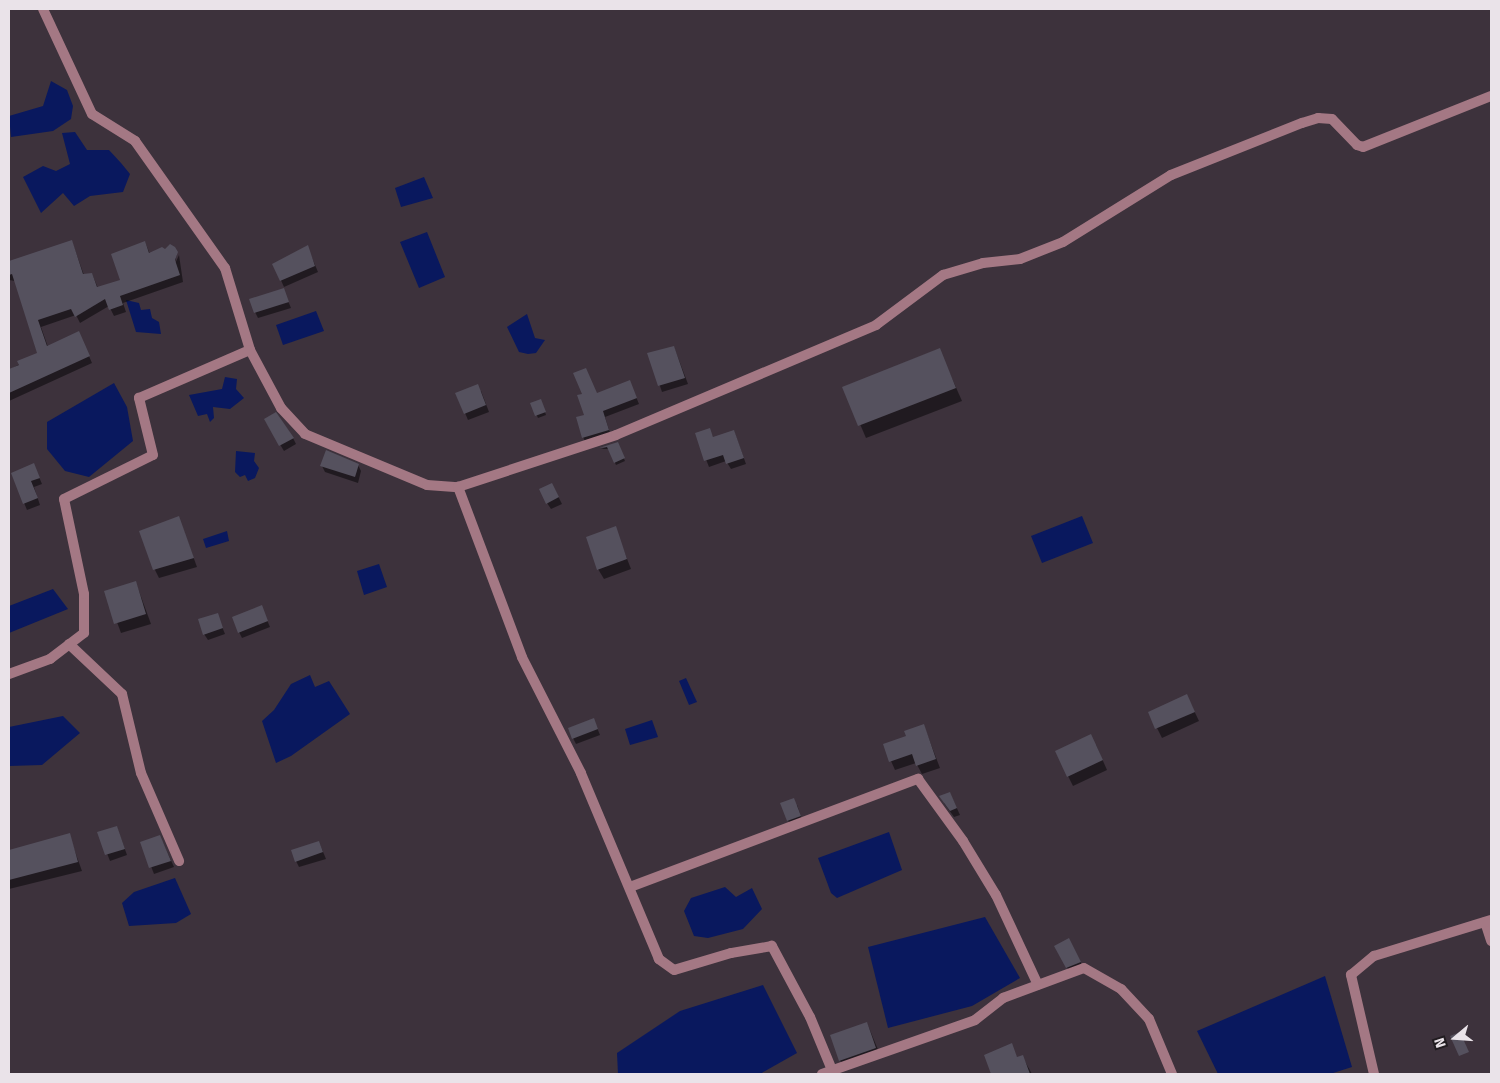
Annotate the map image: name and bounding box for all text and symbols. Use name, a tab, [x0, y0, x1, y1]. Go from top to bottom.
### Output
north arrow	[1430, 1013, 1480, 1063]
text: N	[1431, 1036, 1450, 1050]

